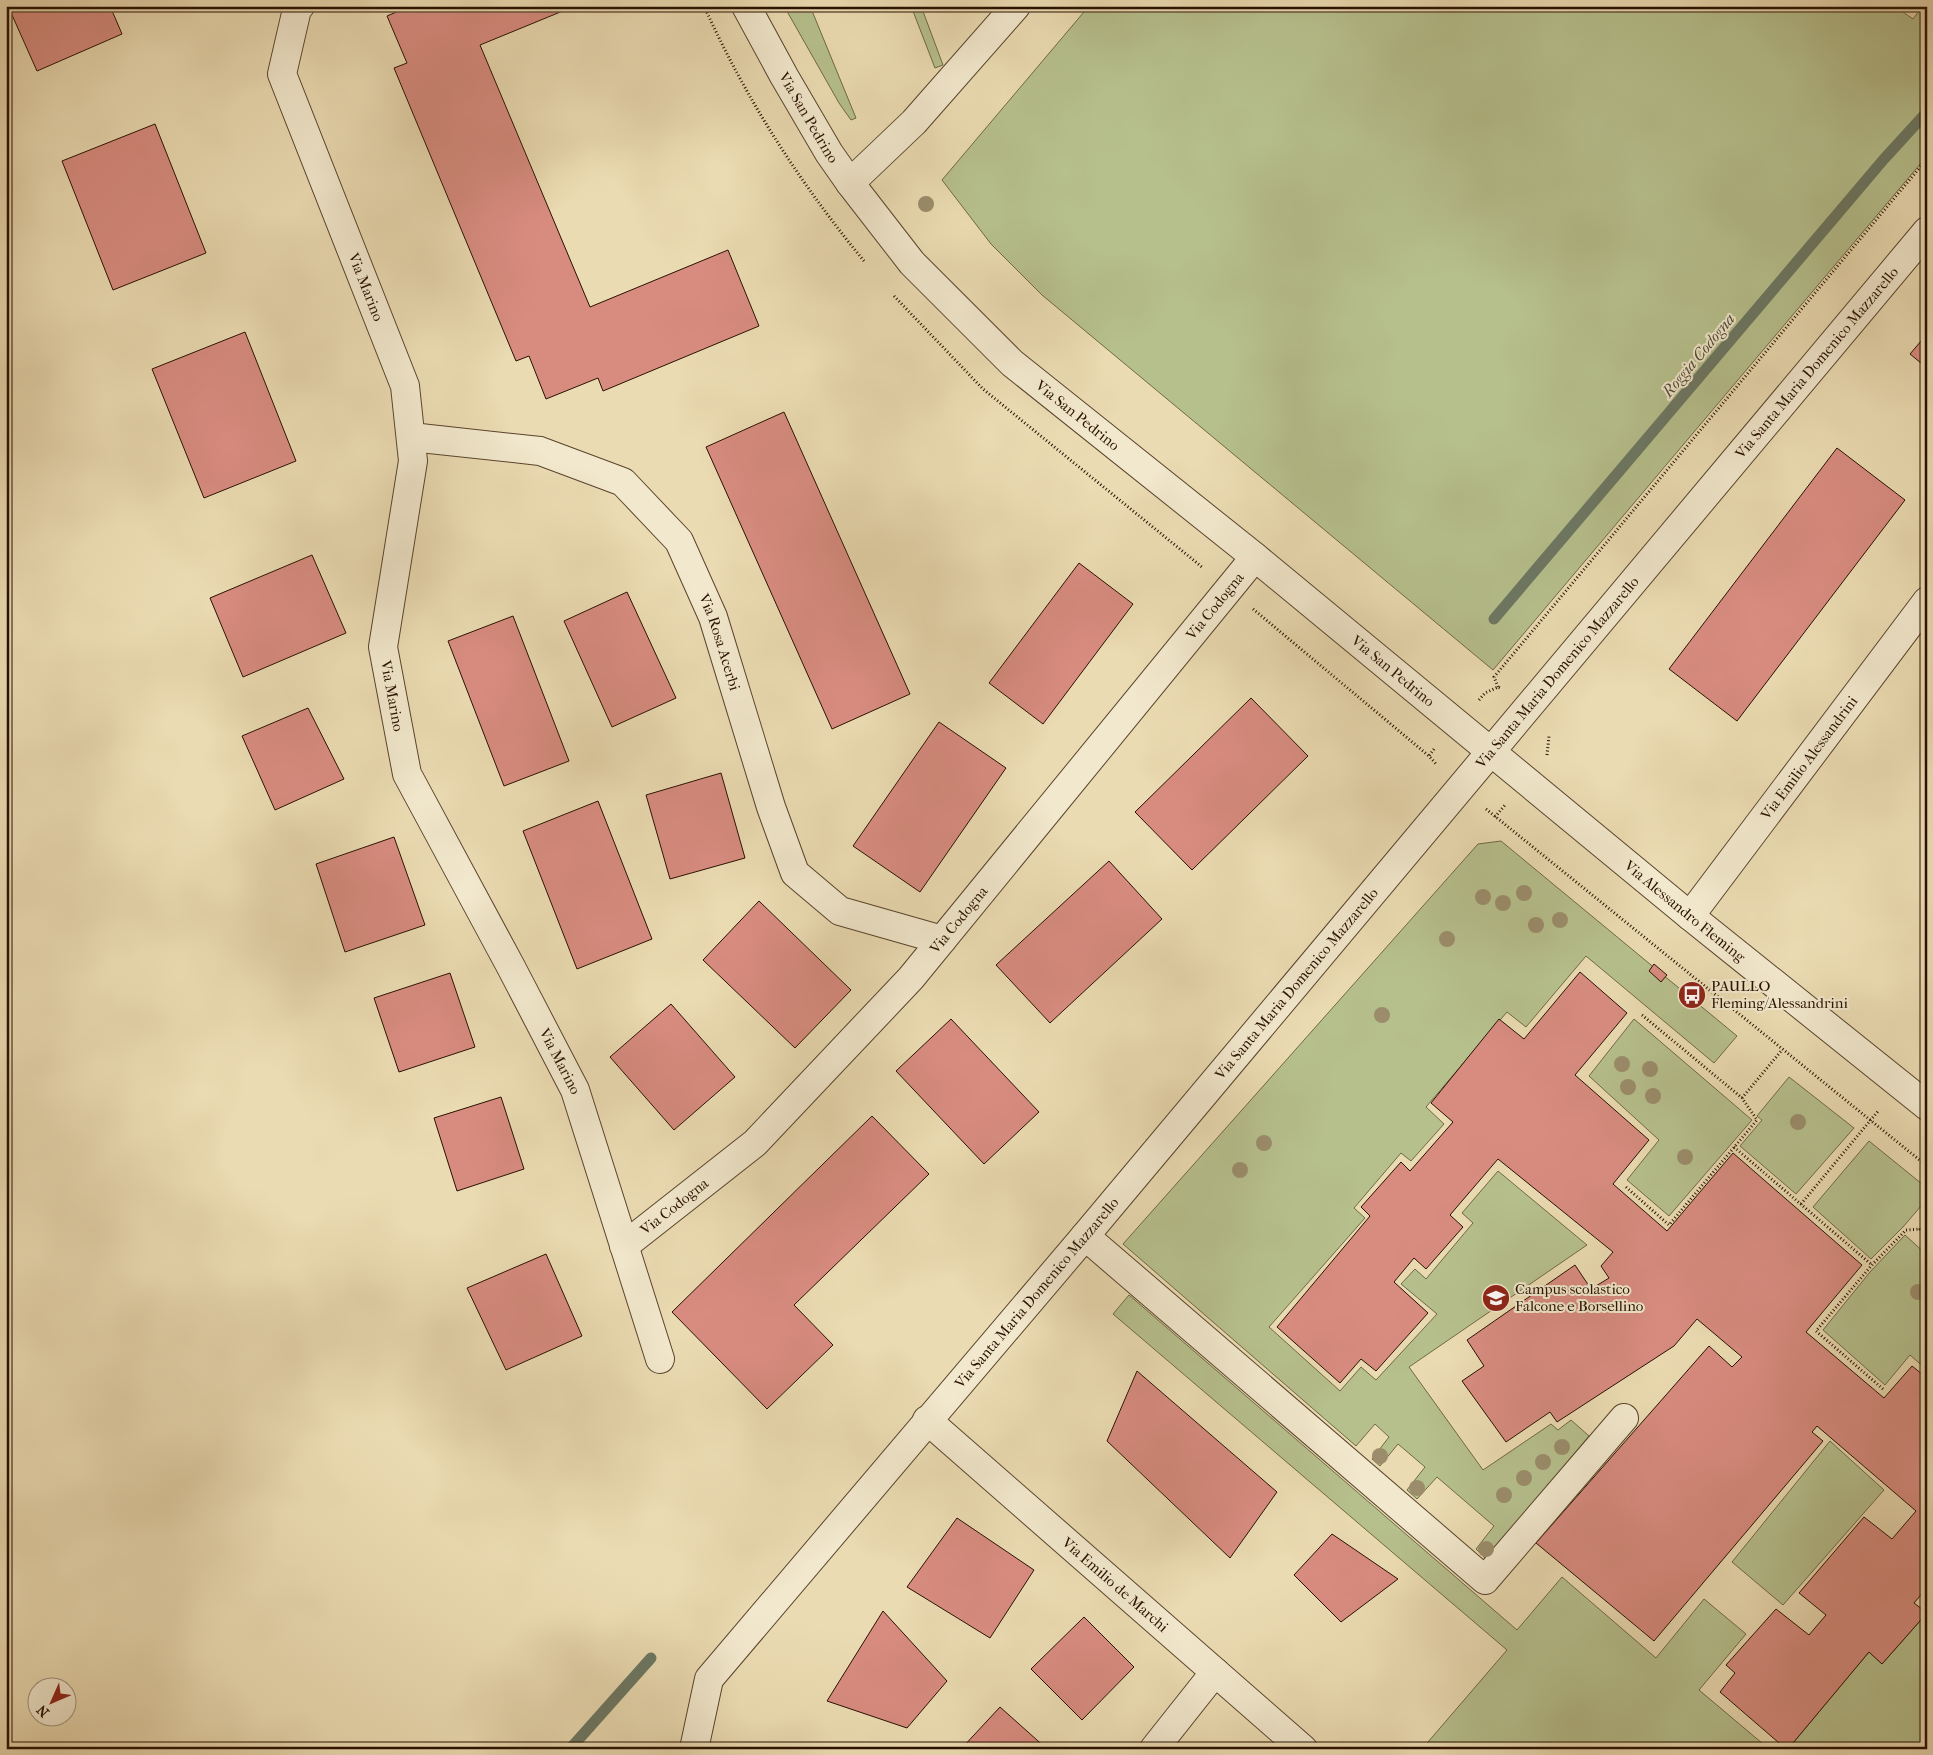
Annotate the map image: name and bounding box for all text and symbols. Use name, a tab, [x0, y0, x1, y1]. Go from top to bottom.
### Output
street label: Via San Pedrino	[774, 68, 843, 167]
street label: Via Marino	[344, 249, 388, 324]
street label: Via Santa Maria Domenico Mazzarello	[1731, 263, 1902, 463]
water label: Roggia Codogna	[1657, 310, 1739, 402]
street label: Via San Pedrino	[1031, 376, 1123, 455]
street label: Via Codogna	[1181, 568, 1248, 644]
street label: Via Santa Maria Domenico Mazzarello	[1471, 573, 1643, 773]
street label: Via Rosa Acerbi	[694, 590, 744, 693]
street label: Via San Pedrino	[1347, 631, 1439, 711]
street label: Via Marino	[377, 658, 408, 733]
street label: Via Emilio Alessandrini	[1756, 692, 1862, 824]
street label: Via Alessandro Fleming	[1620, 856, 1750, 966]
street label: Via Codogna	[925, 882, 992, 958]
street label: Via Santa Maria Domenico Mazzarello	[1210, 884, 1382, 1084]
place label: PAULLO Fleming/Alessandrini	[1711, 977, 1848, 1012]
bus stop icon: PAULLO Fleming/Alessandrini	[1677, 980, 1707, 1010]
street label: Via Marino	[535, 1024, 585, 1098]
street label: Via Codogna	[636, 1173, 713, 1239]
street label: Via Santa Maria Domenico Mazzarello	[950, 1193, 1123, 1393]
place label: Campus scolastico Falcone e Borsellino	[1515, 1280, 1644, 1315]
school or university icon: Campus scolastico Falcone e Borsellino	[1481, 1283, 1511, 1313]
street label: Via Emilio de Marchi	[1058, 1533, 1172, 1636]
north arrow	[28, 1678, 78, 1728]
text: N	[33, 1701, 53, 1721]

